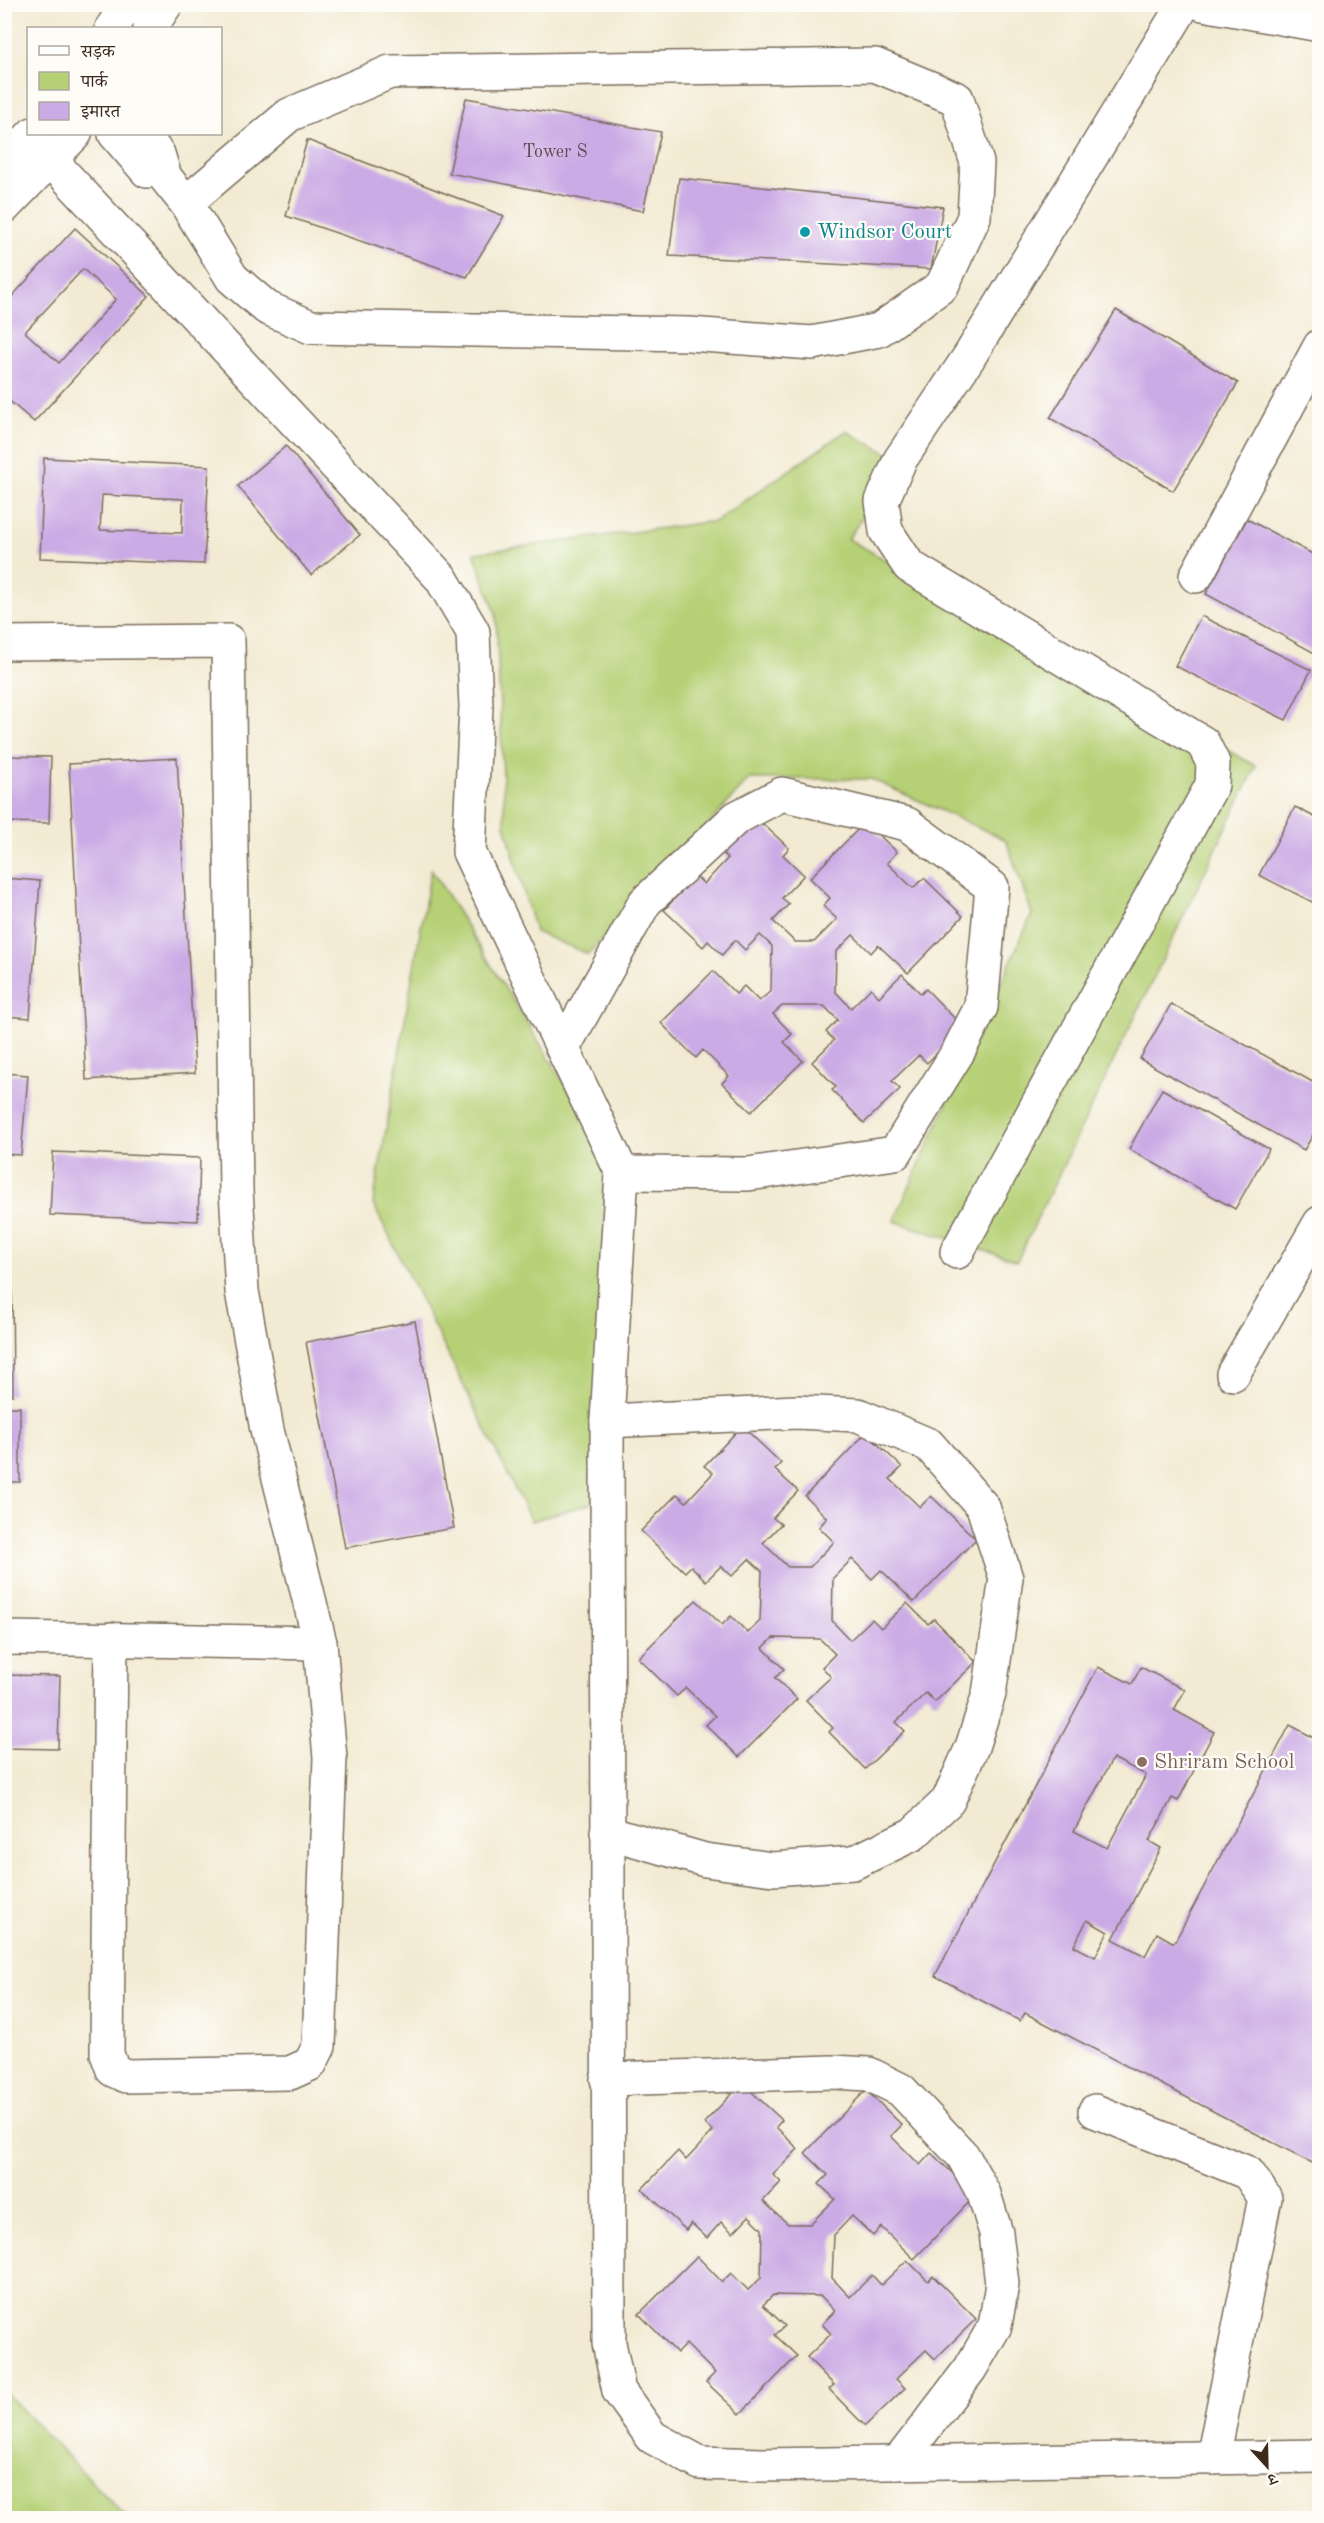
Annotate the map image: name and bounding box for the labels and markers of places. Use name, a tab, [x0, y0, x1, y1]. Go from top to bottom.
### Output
place label: Windsor Court	[817, 222, 952, 243]
marker: Windsor Court	[798, 225, 812, 239]
place label: Shriram School	[1154, 1752, 1295, 1773]
marker: Shriram School	[1135, 1755, 1149, 1769]

